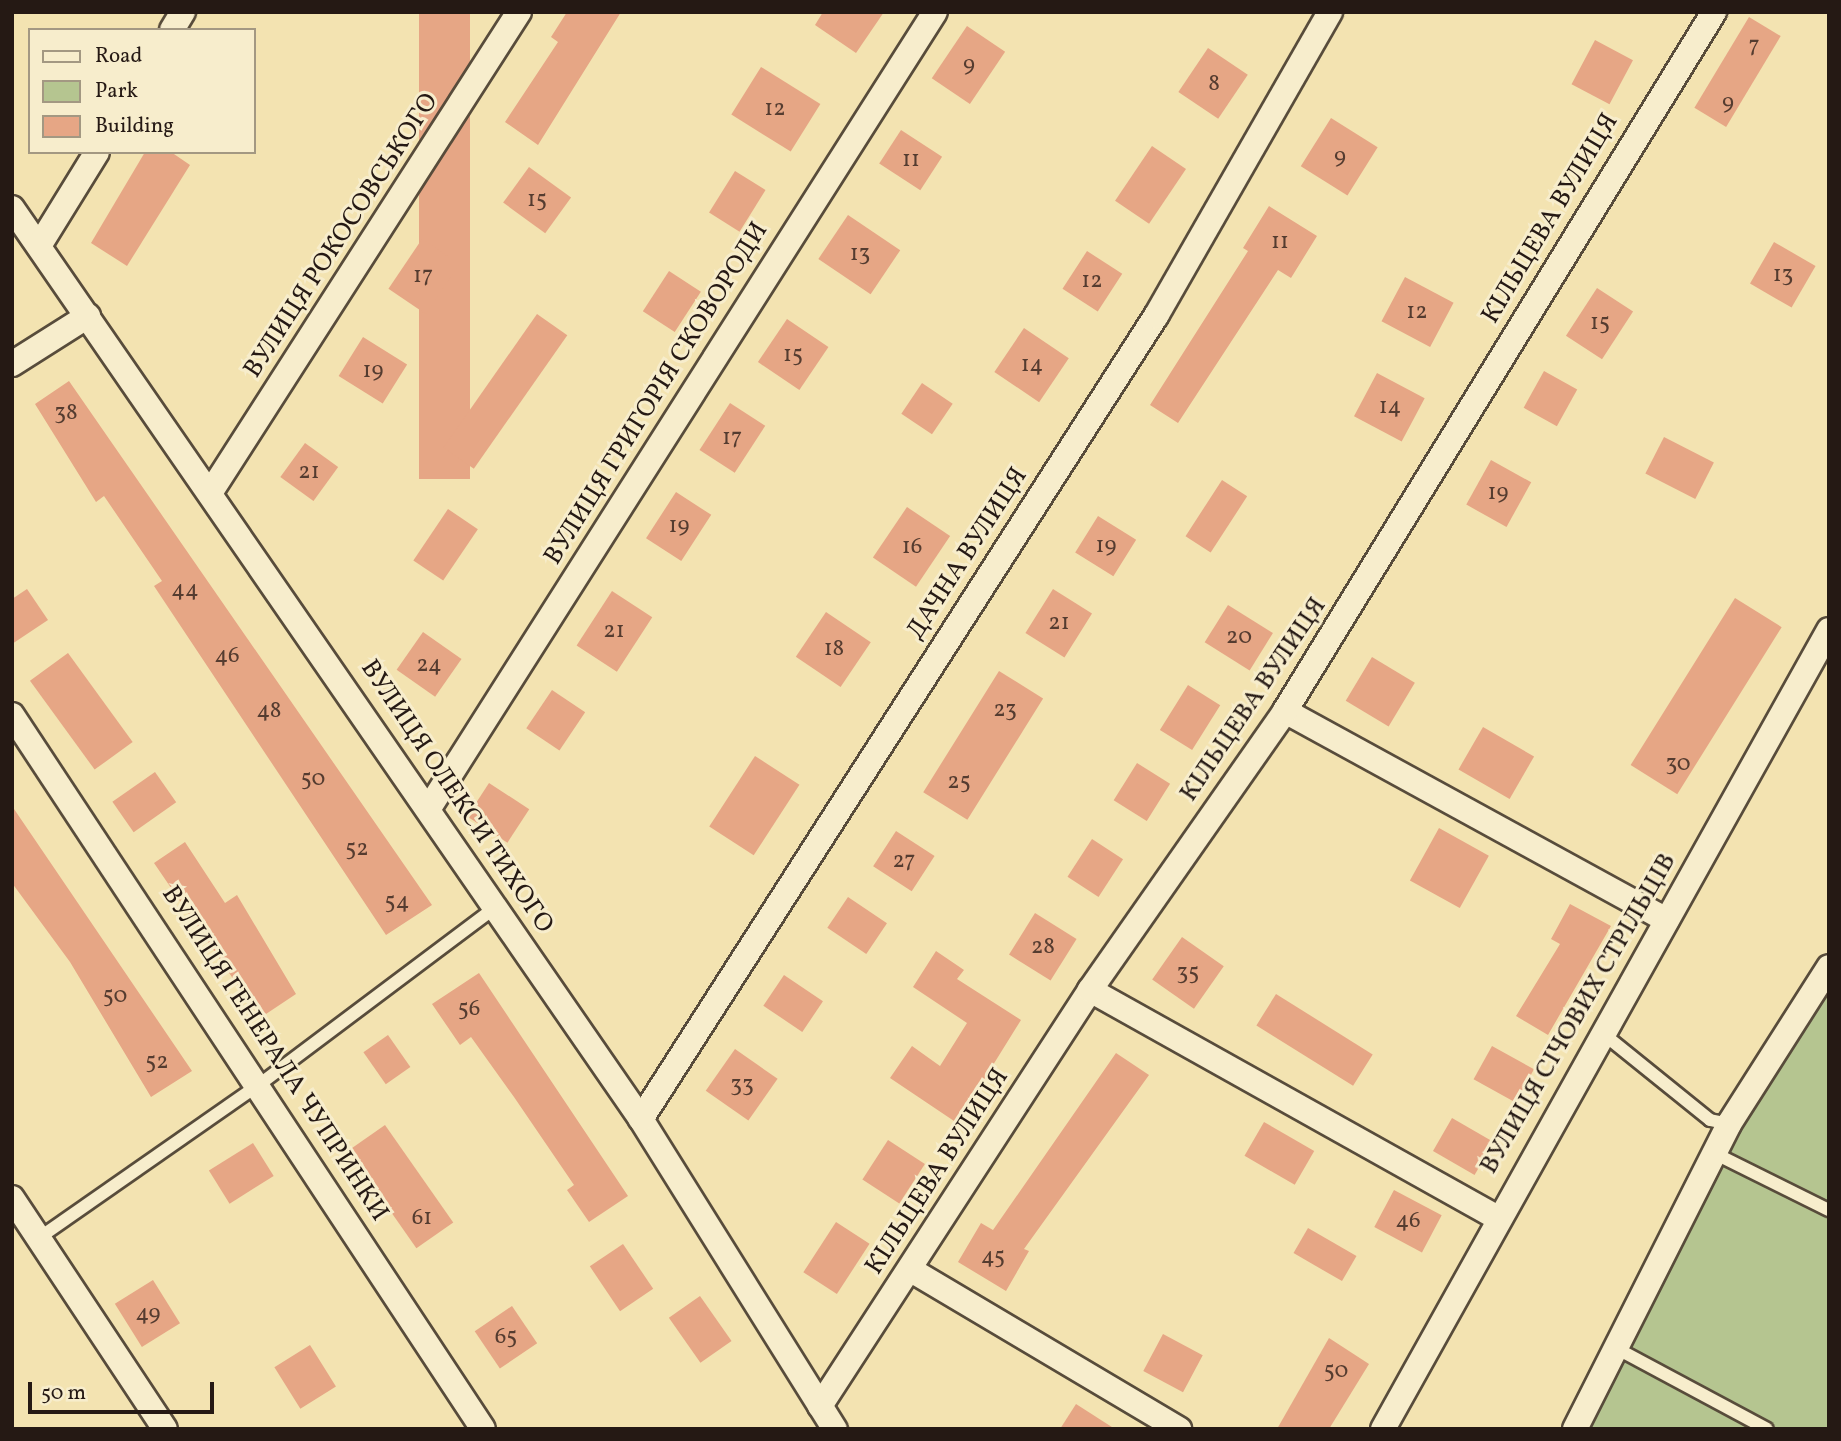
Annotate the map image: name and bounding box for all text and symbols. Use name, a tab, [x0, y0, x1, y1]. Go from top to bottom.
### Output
legend	[28, 28, 256, 154]
house number: 7	[1748, 32, 1760, 60]
text: Road	[95, 42, 142, 71]
house number: 9	[963, 51, 975, 79]
house number: 8	[1208, 70, 1220, 98]
text: Park	[95, 77, 138, 106]
street label: ВУЛИЦЯ РОКОСОВСЬКОГО	[238, 88, 446, 384]
house number: 9	[1722, 89, 1734, 117]
house number: 12	[764, 95, 786, 123]
street label: КІЛЬЦЕВА ВУЛИЦЯ	[1476, 108, 1626, 330]
text: Building	[95, 112, 174, 141]
house number: 9	[1334, 143, 1346, 171]
house number: 11	[902, 146, 920, 174]
house number: 15	[527, 186, 547, 214]
street label: ВУЛИЦЯ ГРИГОРІЯ СКОВОРОДИ	[538, 217, 776, 571]
house number: 11	[1271, 228, 1289, 256]
house number: 13	[850, 240, 870, 268]
house number: 13	[1773, 261, 1793, 289]
house number: 17	[413, 262, 433, 290]
house number: 12	[1081, 267, 1103, 295]
house number: 12	[1406, 298, 1428, 326]
house number: 15	[1590, 309, 1610, 337]
house number: 15	[783, 341, 803, 369]
house number: 14	[1021, 351, 1043, 379]
house number: 19	[363, 357, 383, 385]
house number: 14	[1379, 393, 1401, 421]
house number: 38	[54, 399, 78, 427]
house number: 17	[722, 424, 742, 452]
house number: 21	[298, 458, 320, 486]
street label: ДАЧНА ВУЛИЦЯ	[901, 462, 1035, 646]
house number: 19	[1488, 479, 1508, 507]
house number: 19	[669, 512, 689, 540]
house number: 19	[1096, 532, 1116, 560]
house number: 16	[902, 533, 922, 561]
house number: 44	[171, 576, 199, 604]
street label: КІЛЬЦЕВА ВУЛИЦЯ	[1174, 592, 1334, 808]
house number: 21	[1048, 609, 1070, 637]
house number: 21	[603, 617, 625, 645]
house number: 20	[1226, 623, 1252, 651]
house number: 18	[824, 635, 844, 663]
house number: 46	[214, 642, 240, 670]
house number: 24	[416, 651, 442, 679]
street label: ВУЛИЦЯ ОЛЕКСИ ТИХОГО	[353, 654, 559, 940]
house number: 23	[993, 696, 1017, 724]
house number: 48	[257, 697, 281, 725]
house number: 30	[1665, 750, 1691, 778]
house number: 50	[301, 765, 325, 793]
house number: 25	[947, 768, 971, 796]
house number: 52	[345, 835, 369, 863]
house number: 27	[893, 847, 915, 875]
street label: ВУЛИЦЯ СІЧОВИХ СТРІЛЬЦІВ	[1474, 848, 1684, 1180]
street label: ВУЛИЦЯ ГЕНЕРАЛА ЧУПРИНКИ	[154, 880, 394, 1228]
house number: 54	[385, 888, 409, 916]
house number: 28	[1031, 933, 1055, 961]
house number: 35	[1177, 959, 1199, 987]
house number: 50	[103, 982, 127, 1010]
house number: 56	[458, 995, 480, 1023]
house number: 52	[145, 1048, 169, 1076]
street label: КІЛЬЦЕВА ВУЛИЦЯ	[860, 1063, 1016, 1281]
house number: 33	[730, 1071, 754, 1099]
house number: 61	[412, 1204, 432, 1232]
house number: 46	[1395, 1207, 1421, 1235]
house number: 45	[981, 1243, 1005, 1271]
house number: 49	[136, 1300, 160, 1328]
house number: 65	[495, 1323, 517, 1351]
house number: 50	[1324, 1357, 1348, 1385]
scale bar	[32, 1368, 217, 1412]
text: 50 m	[41, 1379, 86, 1408]

